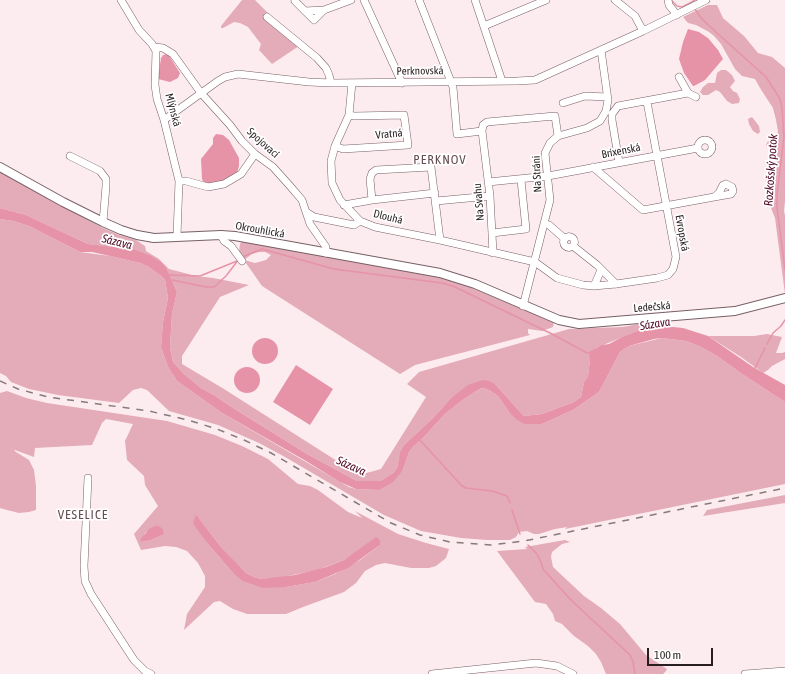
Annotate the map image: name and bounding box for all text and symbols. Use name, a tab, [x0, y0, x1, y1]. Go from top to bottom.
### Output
street label: Perknovská	[396, 64, 444, 78]
street label: Mlýnská	[162, 92, 184, 128]
street label: Spojovací	[244, 125, 282, 161]
street label: Vratná	[375, 126, 403, 142]
water label: Rozkošský potok	[761, 133, 781, 207]
street label: Brixenská	[600, 141, 642, 161]
district label: PERKNOV	[413, 152, 467, 168]
street label: Na Stráni	[529, 155, 545, 193]
street label: Na Svahu	[471, 183, 487, 221]
street label: Dlouhá	[372, 207, 404, 227]
street label: Evropská	[672, 214, 692, 252]
street label: Okrouhlická	[234, 219, 286, 241]
water label: Sázava	[100, 231, 134, 253]
street label: Ledečská	[633, 299, 671, 315]
water label: Sázava	[639, 314, 671, 334]
water label: Sázava	[334, 453, 368, 479]
district label: VESELICE	[58, 507, 108, 523]
scale bar	[649, 640, 715, 666]
text: 100 m	[654, 648, 681, 662]

